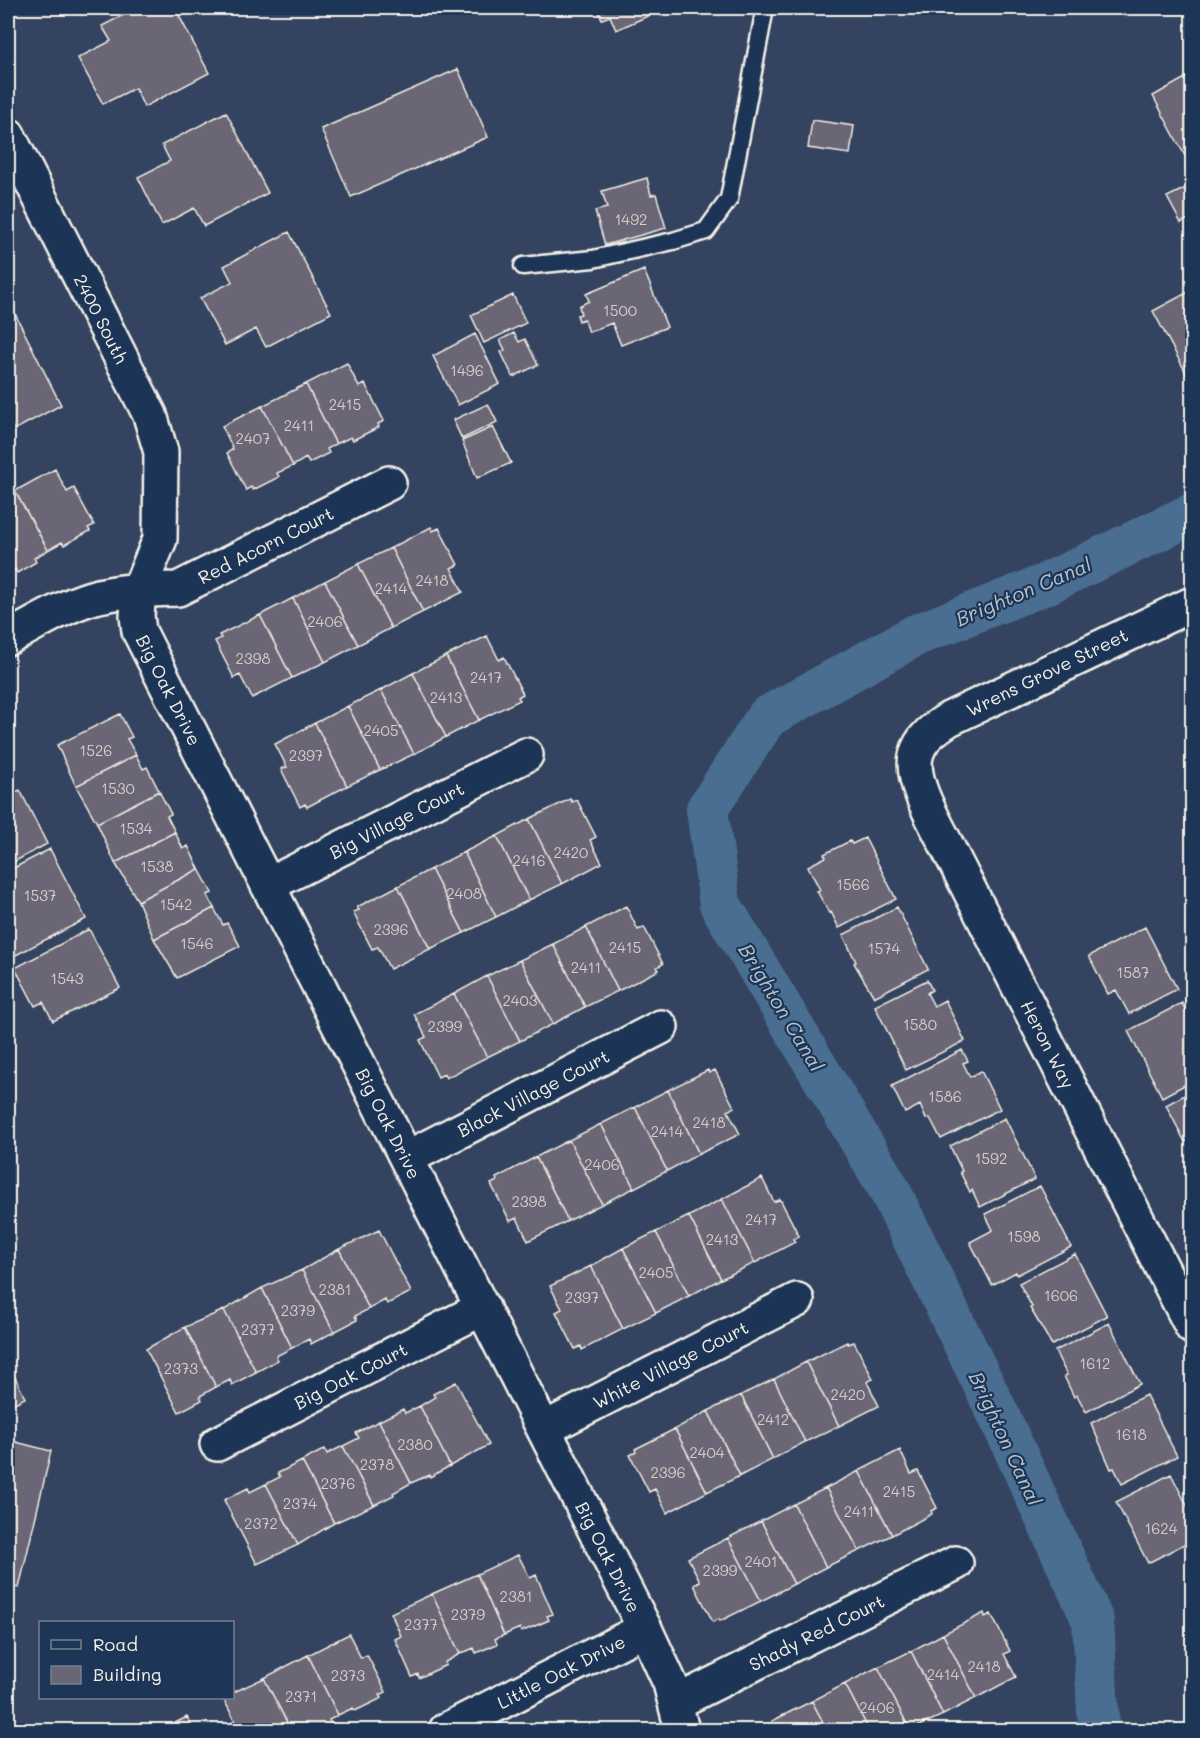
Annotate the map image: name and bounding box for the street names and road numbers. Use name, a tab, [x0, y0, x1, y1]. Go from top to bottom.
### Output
street label: 2400 South	[68, 270, 134, 368]
street label: Red Acorn Court	[194, 501, 337, 589]
street label: Wrens Grove Street	[962, 622, 1132, 722]
street label: Big Oak Drive	[131, 630, 207, 749]
street label: Big Village Court	[325, 776, 468, 864]
street label: Heron Way	[1016, 996, 1080, 1092]
street label: Black Village Court	[453, 1044, 613, 1142]
street label: Big Oak Drive	[351, 1064, 427, 1183]
street label: White Village Court	[589, 1315, 752, 1414]
street label: Big Oak Court	[290, 1337, 411, 1415]
street label: Big Oak Drive	[570, 1497, 647, 1616]
street label: Shady Red Court	[745, 1589, 888, 1676]
street label: Little Oak Drive	[493, 1629, 629, 1714]

